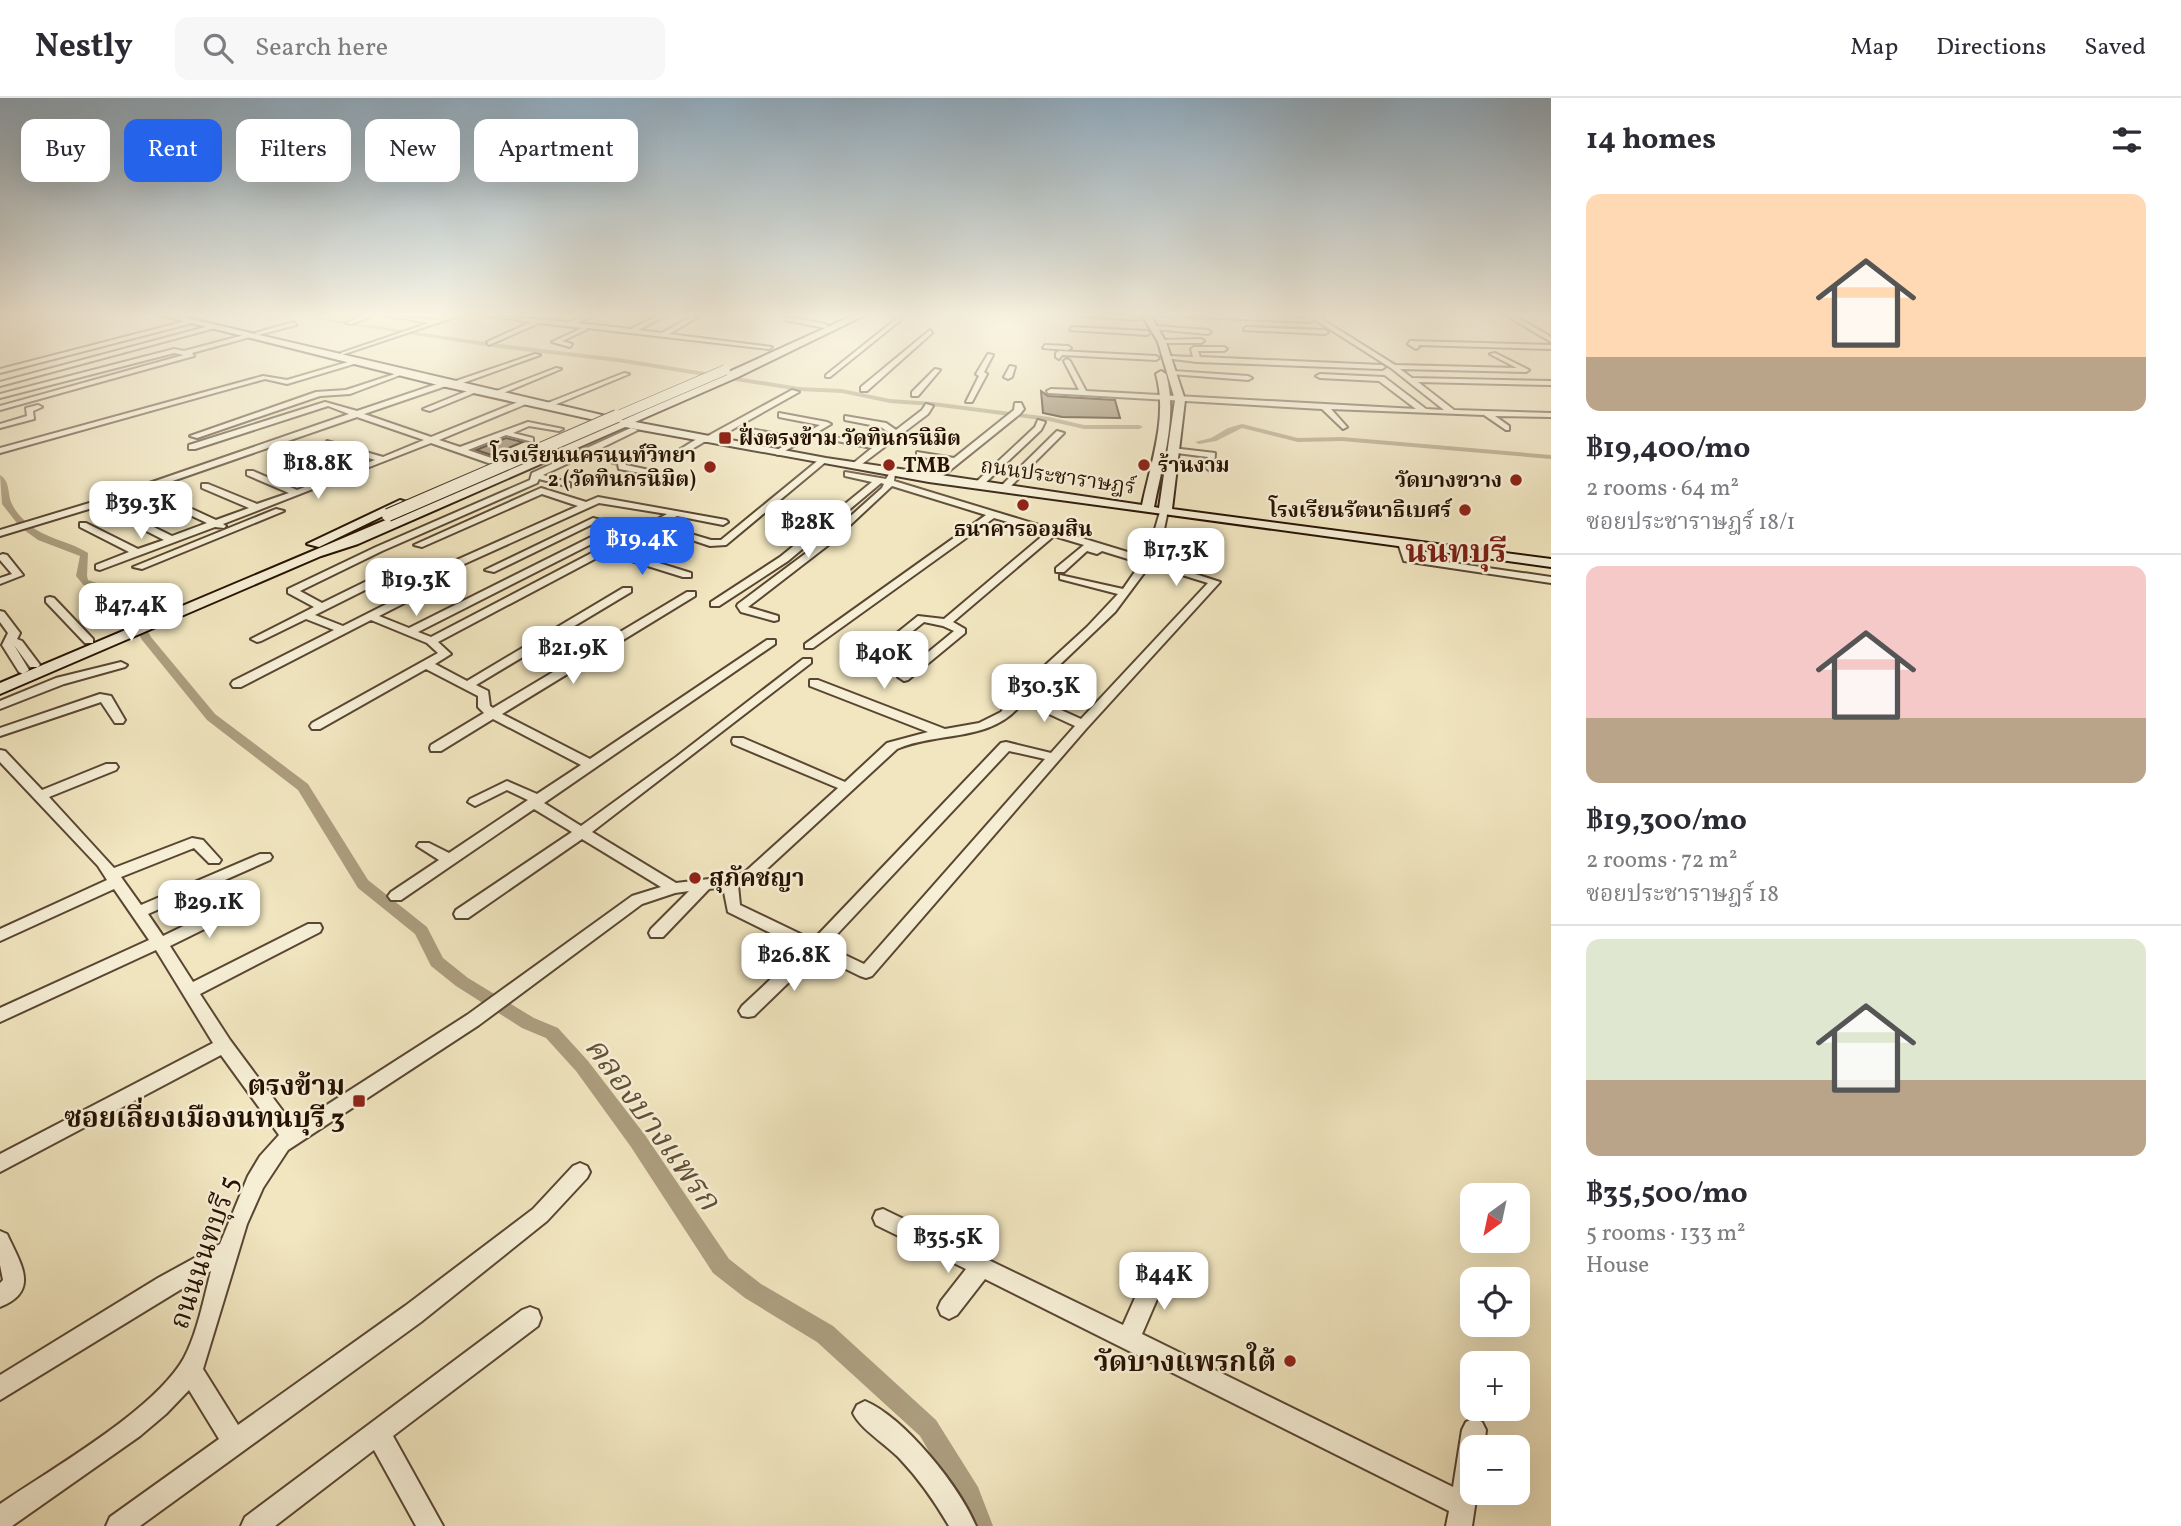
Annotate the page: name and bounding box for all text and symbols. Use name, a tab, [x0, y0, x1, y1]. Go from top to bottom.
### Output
search box	[175, 17, 665, 80]
text: Nestly	[35, 25, 133, 71]
icon: search	[199, 29, 237, 67]
text: Search here	[255, 30, 388, 66]
text: Map	[1850, 31, 1898, 65]
text: Directions	[1936, 31, 2046, 65]
text: Saved	[2084, 31, 2146, 65]
chip: Buy	[21, 119, 110, 182]
chip: Rent	[124, 119, 222, 182]
chip: Filters	[236, 119, 351, 182]
chip: New	[365, 119, 460, 182]
chip: Apartment	[474, 119, 638, 182]
text: 14 homes	[1586, 119, 1716, 161]
icon: filters	[2108, 121, 2146, 159]
icon: home	[1803, 240, 1929, 366]
place label: ฝั่งตรงข้าม วัดทินกรนิมิต	[739, 422, 961, 454]
text: ฿19,400/mo	[1586, 428, 1750, 470]
marker: ฝั่งตรงข้าม วัดทินกรนิมิต	[717, 430, 733, 446]
place label: โรงเรียนนครนนท์วิทยา 2 (วัดทินกรนิมิต)	[489, 440, 696, 495]
pin: ฿18.8K	[261, 442, 375, 501]
text: ฿18.8K	[283, 448, 353, 480]
place label: TMB	[903, 452, 950, 481]
street label: ถนนประชาราษฎร์	[978, 452, 1138, 503]
place label: ร้านงาม	[1158, 452, 1230, 481]
marker: TMB	[881, 457, 897, 473]
marker: ร้านงาม	[1136, 457, 1152, 473]
marker: โรงเรียนนครนนท์วิทยา 2 (วัดทินกรนิมิต)	[702, 459, 718, 475]
place label: วัดบางขวาง	[1395, 467, 1502, 496]
marker: วัดบางขวาง	[1508, 472, 1524, 488]
text: 2 rooms · 64 m²	[1586, 473, 1739, 505]
pin: ฿39.3K	[84, 482, 198, 541]
text: ฿39.3K	[105, 488, 177, 520]
place label: โรงเรียนรัตนาธิเบศร์	[1268, 495, 1453, 526]
marker: ธนาคารออมสิน	[1015, 497, 1031, 513]
pin: ฿28K	[767, 500, 849, 560]
marker: โรงเรียนรัตนาธิเบศร์	[1457, 502, 1473, 518]
text: ฿28K	[781, 507, 835, 539]
text: ซอยประชาราษฎร์ 18/1	[1586, 507, 1796, 539]
place label: ธนาคารออมสิน	[954, 516, 1092, 545]
pin: ฿19.4K	[585, 518, 699, 577]
text: ฿19.4K	[606, 524, 678, 556]
pin: ฿17.3K	[1119, 528, 1233, 588]
district label: นนทบุรี	[1405, 532, 1507, 576]
text: ฿17.3K	[1143, 535, 1209, 567]
pin: ฿19.3K	[359, 559, 473, 618]
text: ฿19.3K	[381, 565, 451, 597]
pin: ฿47.4K	[74, 584, 188, 643]
text: ฿47.4K	[95, 590, 167, 622]
icon: home	[1803, 612, 1929, 738]
pin: ฿21.9K	[516, 626, 630, 686]
pin: ฿40K	[843, 632, 925, 691]
text: ฿21.9K	[538, 633, 608, 665]
text: ฿40K	[855, 638, 913, 670]
pin: ฿30.3K	[987, 664, 1101, 724]
text: ฿30.3K	[1008, 671, 1080, 703]
text: ฿19,300/mo	[1586, 800, 1747, 842]
text: 2 rooms · 72 m²	[1586, 845, 1737, 877]
place label: สุภัคชญา	[709, 863, 804, 897]
marker: สุภัคชญา	[687, 870, 703, 886]
text: ซอยประชาราษฎร์ 18	[1586, 879, 1779, 911]
pin: ฿29.1K	[152, 880, 266, 940]
text: ฿29.1K	[174, 887, 244, 919]
pin: ฿26.8K	[737, 934, 851, 993]
text: ฿26.8K	[757, 940, 831, 972]
icon: home	[1803, 985, 1929, 1111]
water label: คลองบางแพรก	[572, 1029, 730, 1222]
place label: ตรงข้าม ซอยเลี่ยงเมืองนทนบุรี 3	[64, 1068, 345, 1139]
marker: ตรงข้าม ซอยเลี่ยงเมืองนทนบุรี 3	[351, 1093, 367, 1109]
street label: ถนนนนทบุรี 5	[161, 1171, 250, 1335]
text: ฿35,500/mo	[1586, 1173, 1748, 1215]
north arrow	[1460, 1183, 1530, 1253]
map controls	[1460, 1183, 1530, 1505]
pin: ฿35.5K	[891, 1216, 1005, 1275]
text: 5 rooms · 133 m²	[1586, 1218, 1746, 1250]
text: ฿35.5K	[913, 1222, 983, 1254]
text: House	[1586, 1250, 1649, 1282]
pin: ฿44K	[1123, 1252, 1205, 1312]
text: ฿44K	[1135, 1259, 1193, 1291]
button: locate	[1460, 1267, 1530, 1337]
place label: วัดบางแพรกใต้	[1094, 1342, 1276, 1383]
button: +	[1460, 1351, 1530, 1421]
marker: วัดบางแพรกใต้	[1282, 1353, 1298, 1369]
button: −	[1460, 1435, 1530, 1505]

